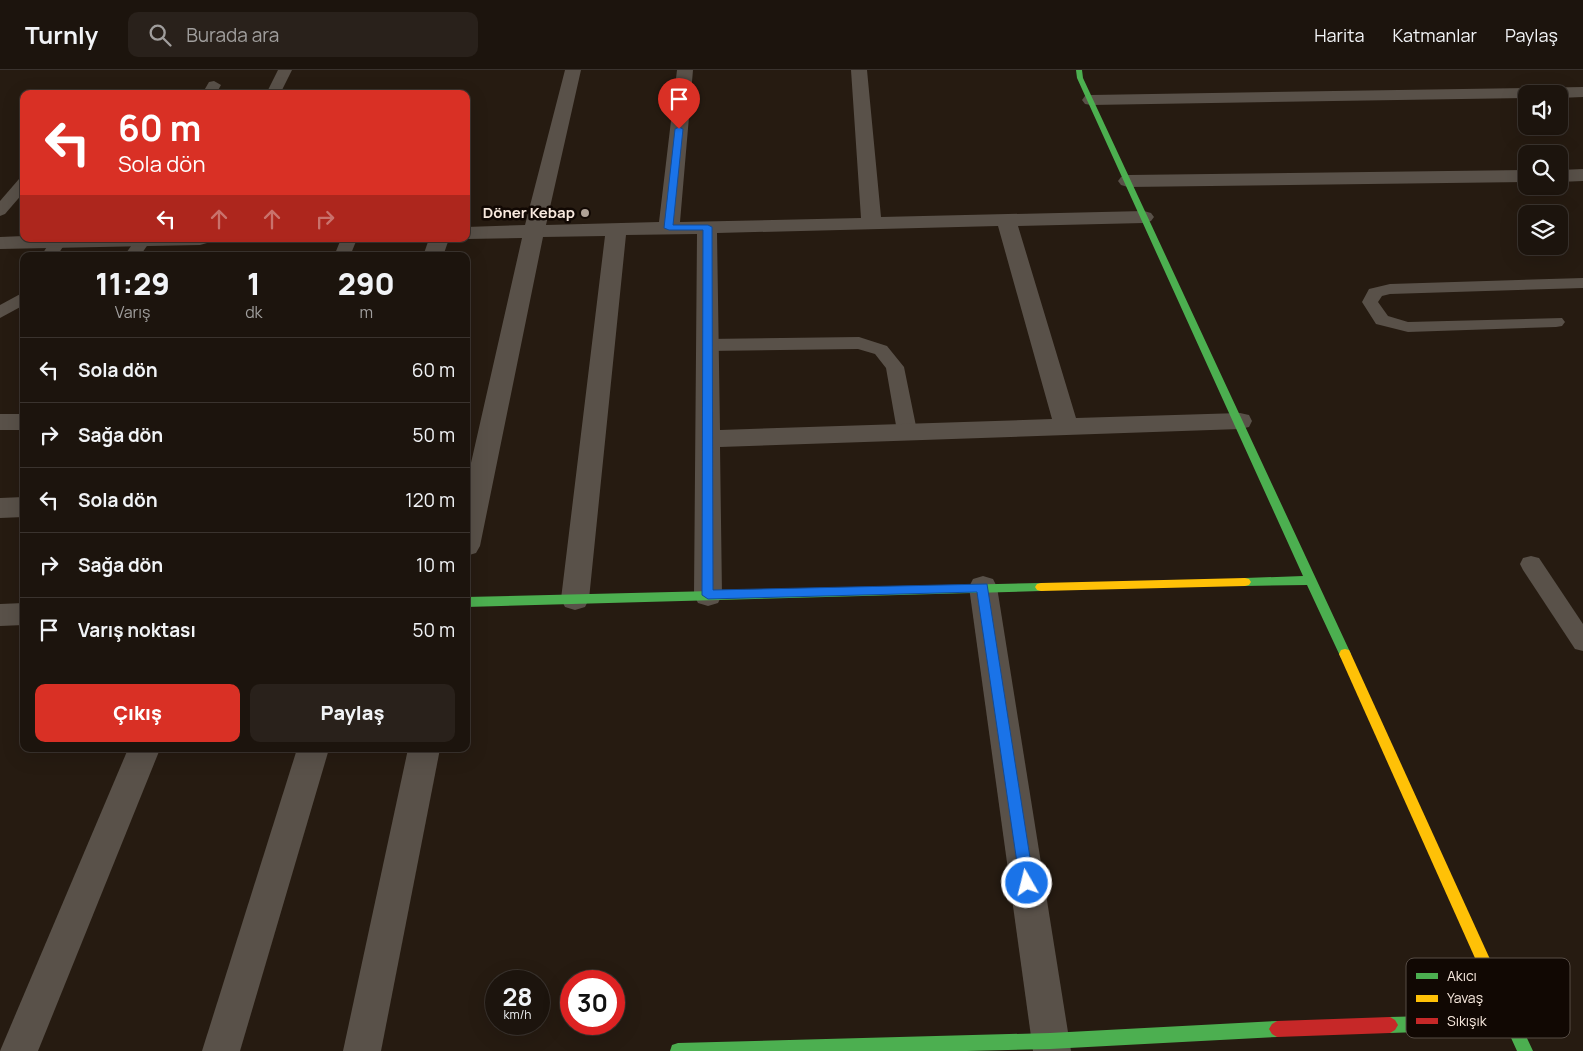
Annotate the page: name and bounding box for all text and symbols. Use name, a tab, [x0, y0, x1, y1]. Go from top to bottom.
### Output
search box	[128, 12, 478, 57]
text: Turnly	[25, 18, 98, 51]
icon: search	[146, 21, 174, 49]
text: Burada ara	[186, 22, 279, 48]
text: Harita	[1314, 23, 1364, 47]
text: Katmanlar	[1392, 23, 1477, 47]
text: Paylaş	[1505, 23, 1558, 47]
pin	[658, 78, 700, 129]
icon: arrive	[665, 85, 693, 113]
map controls	[1518, 85, 1568, 255]
button: sound	[1518, 85, 1568, 135]
text: 60 m	[118, 104, 201, 152]
icon: left	[35, 110, 100, 175]
button: search	[1518, 145, 1568, 195]
text: Sola dön	[118, 149, 205, 179]
place label: Döner Kebap	[483, 202, 575, 223]
icon: left	[152, 205, 180, 233]
icon: ahead	[205, 205, 233, 233]
icon: ahead	[258, 205, 286, 233]
icon: right	[311, 205, 339, 233]
button: layers	[1518, 205, 1568, 255]
marker: Döner Kebap	[579, 207, 591, 219]
text: 11:29	[95, 263, 170, 304]
text: 1	[247, 263, 261, 304]
text: 290	[338, 263, 395, 304]
text: Varış	[115, 301, 150, 323]
text: dk	[245, 301, 263, 323]
text: m	[359, 301, 373, 323]
icon: left	[35, 356, 63, 384]
text: Sola dön	[78, 357, 158, 383]
text: 60 m	[412, 357, 455, 383]
icon: right	[35, 421, 63, 449]
text: Sağa dön	[78, 422, 163, 448]
text: 50 m	[413, 422, 455, 448]
icon: left	[35, 486, 63, 514]
text: Sola dön	[78, 487, 158, 513]
text: 120 m	[405, 487, 455, 513]
icon: right	[35, 551, 63, 579]
text: Sağa dön	[78, 552, 163, 578]
text: 10 m	[416, 552, 455, 578]
icon: arrive	[35, 616, 63, 644]
text: Varış noktası	[78, 617, 196, 643]
text: 50 m	[413, 617, 455, 643]
button: Çıkış	[35, 684, 240, 742]
button: Paylaş	[250, 684, 455, 742]
position arrow	[1000, 856, 1052, 908]
legend	[1406, 958, 1570, 1038]
text: Akıcı	[1447, 966, 1477, 985]
speed limit sign: 30	[560, 970, 625, 1035]
text: 28	[502, 979, 533, 1014]
text: Yavaş	[1447, 988, 1483, 1007]
text: km/h	[504, 1006, 531, 1023]
text: Sıkışık	[1447, 1011, 1488, 1030]

